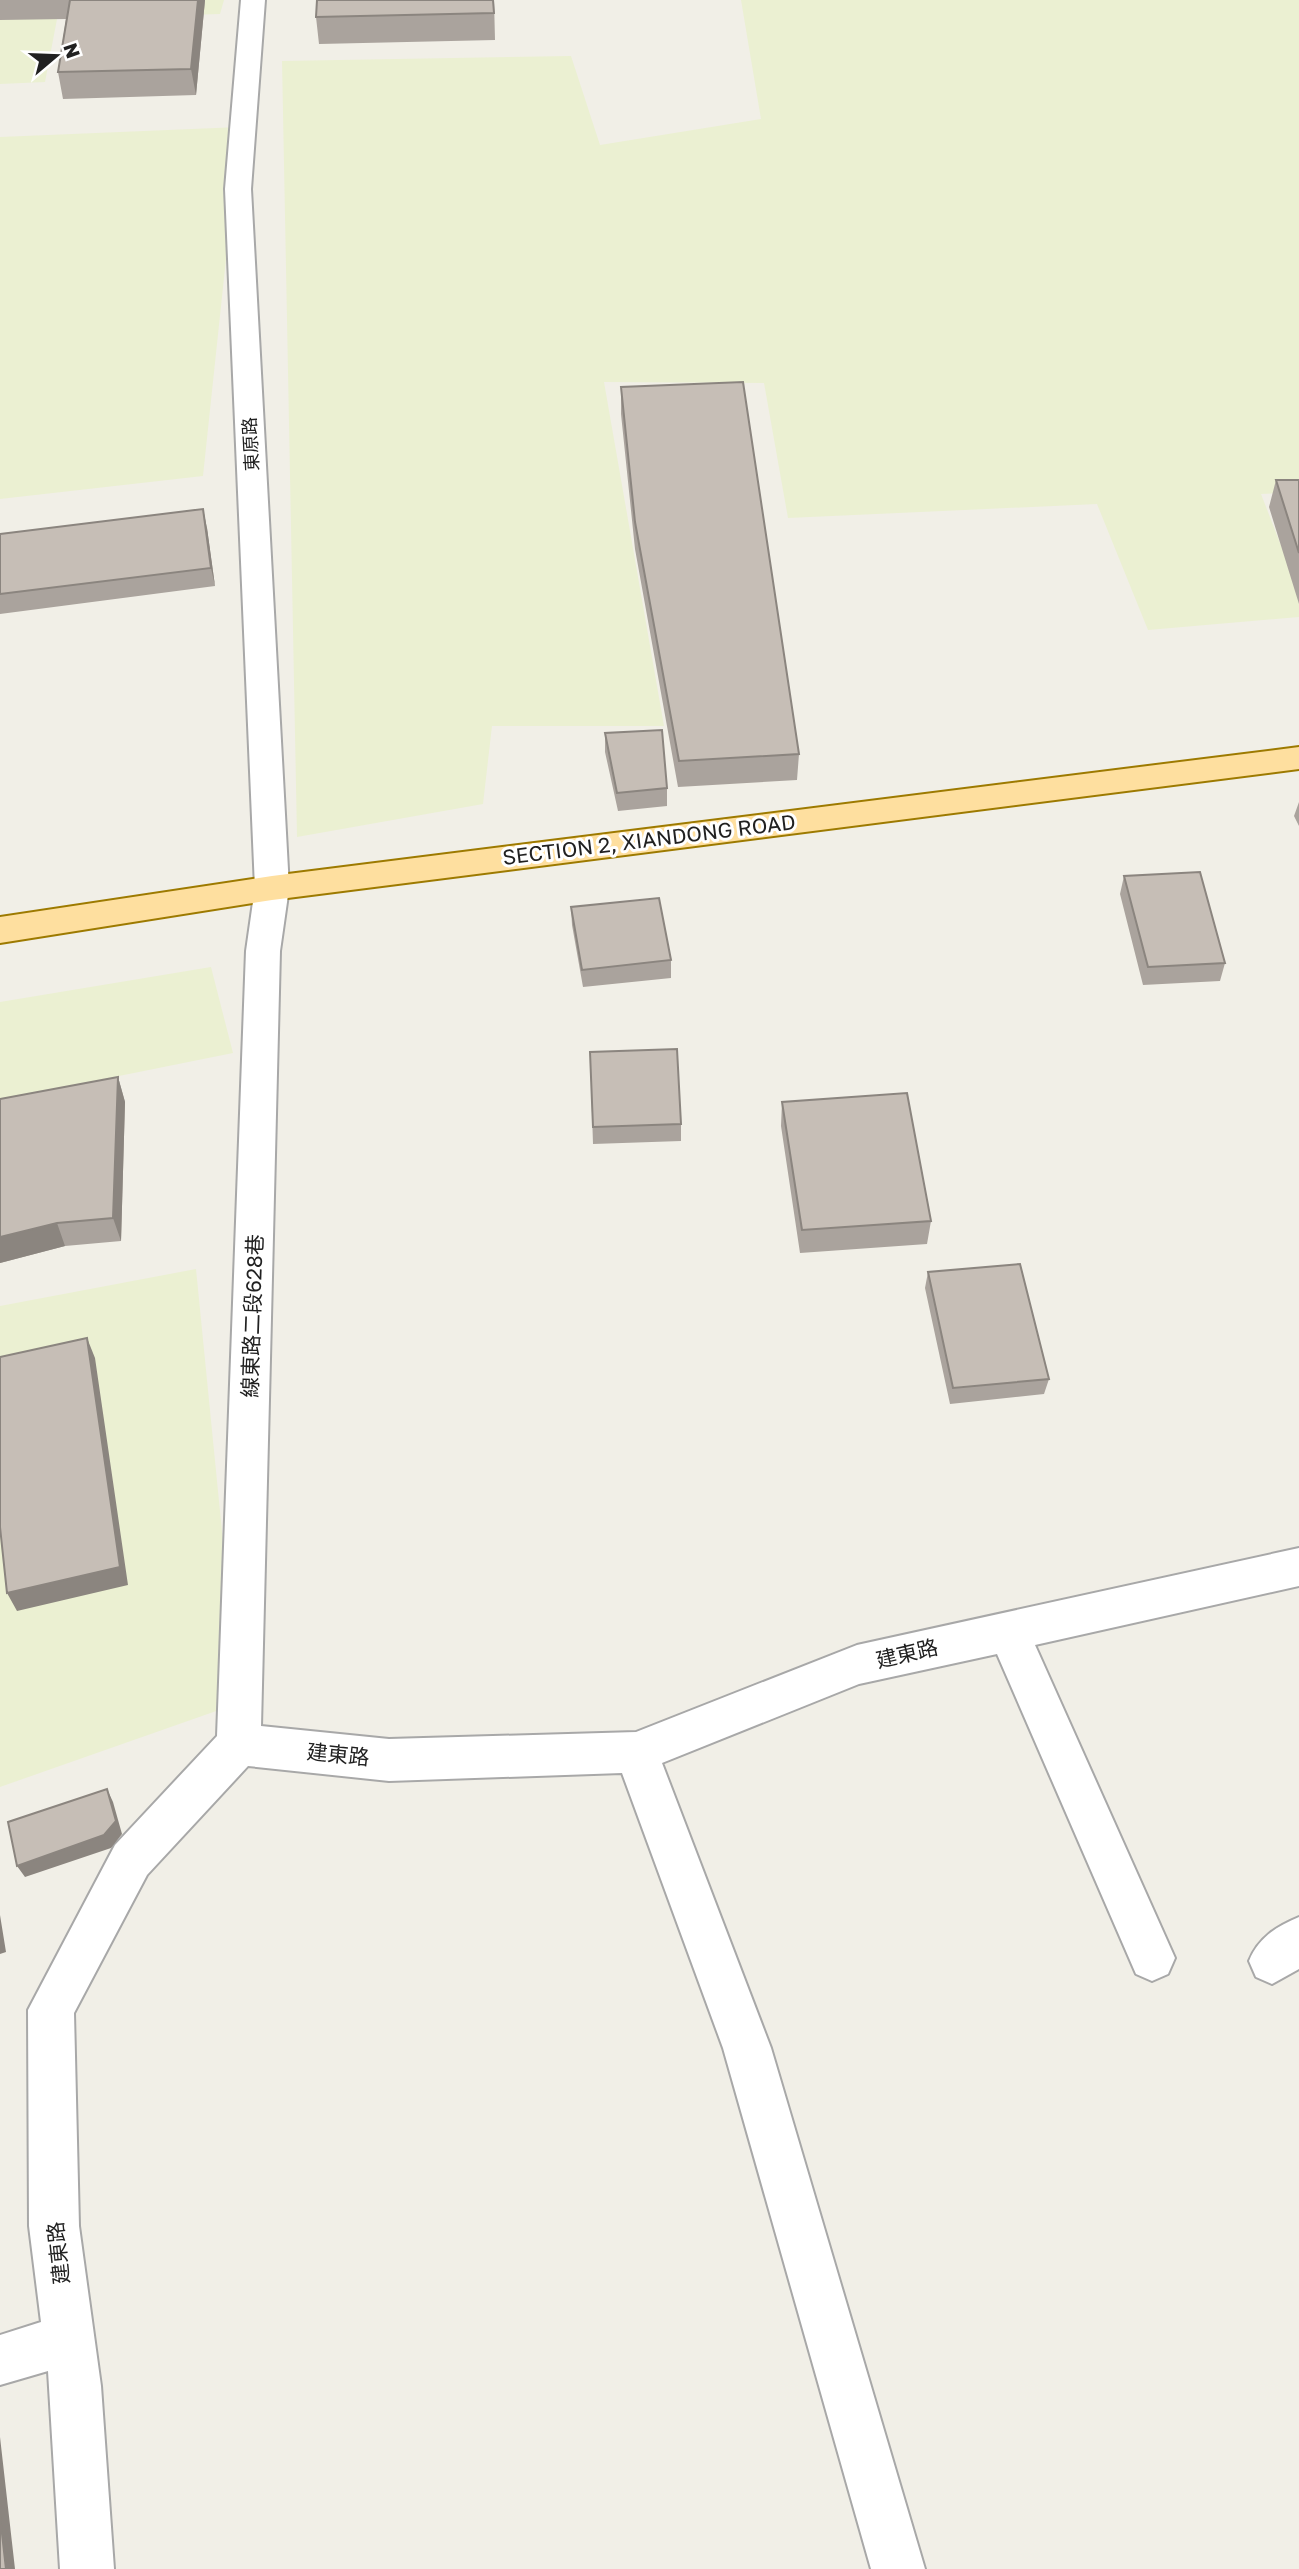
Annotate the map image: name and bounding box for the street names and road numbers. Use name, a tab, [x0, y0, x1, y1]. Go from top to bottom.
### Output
street label: 東原路	[238, 417, 262, 472]
street label: SECTION 2, XIANDONG ROAD	[501, 808, 797, 870]
street label: 線東路二段628巷	[236, 1234, 268, 1398]
street label: 建東路	[873, 1633, 940, 1673]
street label: 建東路	[305, 1738, 371, 1770]
street label: 建東路	[42, 2220, 74, 2286]

